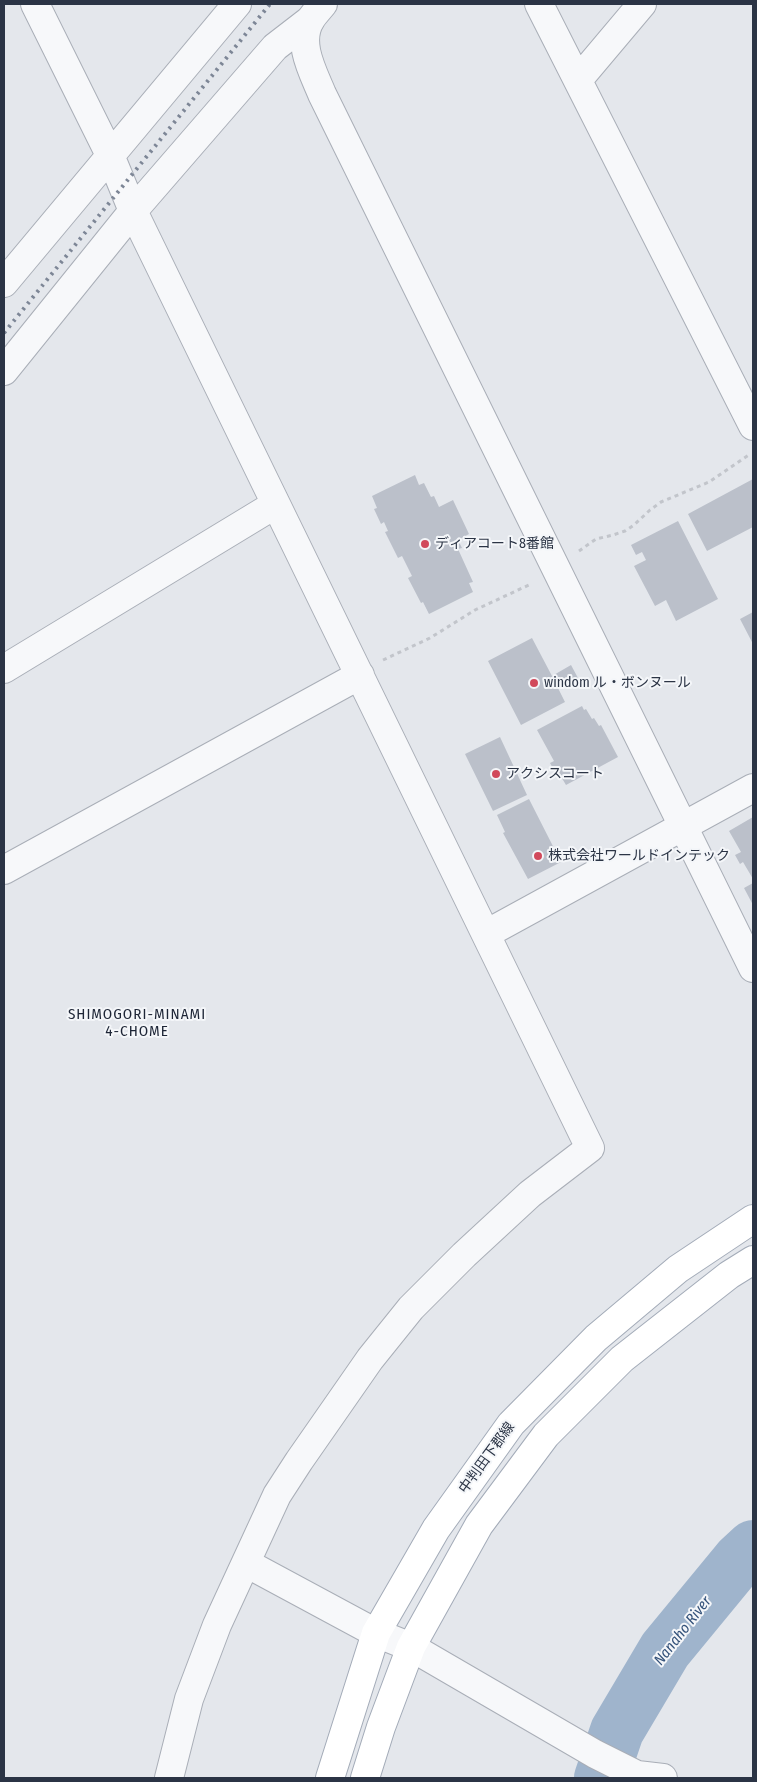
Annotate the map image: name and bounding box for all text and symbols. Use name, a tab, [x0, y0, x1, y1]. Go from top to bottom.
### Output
place label: ディアコート8番館	[435, 536, 554, 552]
marker: ディアコート8番館	[419, 538, 431, 550]
place label: windom ル・ボンヌール	[544, 675, 691, 691]
marker: windom ル・ボンヌール	[528, 677, 540, 689]
place label: アクシスコート	[506, 766, 604, 782]
marker: アクシスコート	[490, 768, 502, 780]
place label: 株式会社ワールドインテック	[548, 848, 730, 864]
marker: 株式会社ワールドインテック	[532, 850, 544, 862]
district label: SHIMOGORI-MINAMI 4-CHOME	[66, 1006, 208, 1041]
street label: 中判田下郡線	[456, 1419, 518, 1497]
water label: Nanaho River	[651, 1593, 715, 1669]

